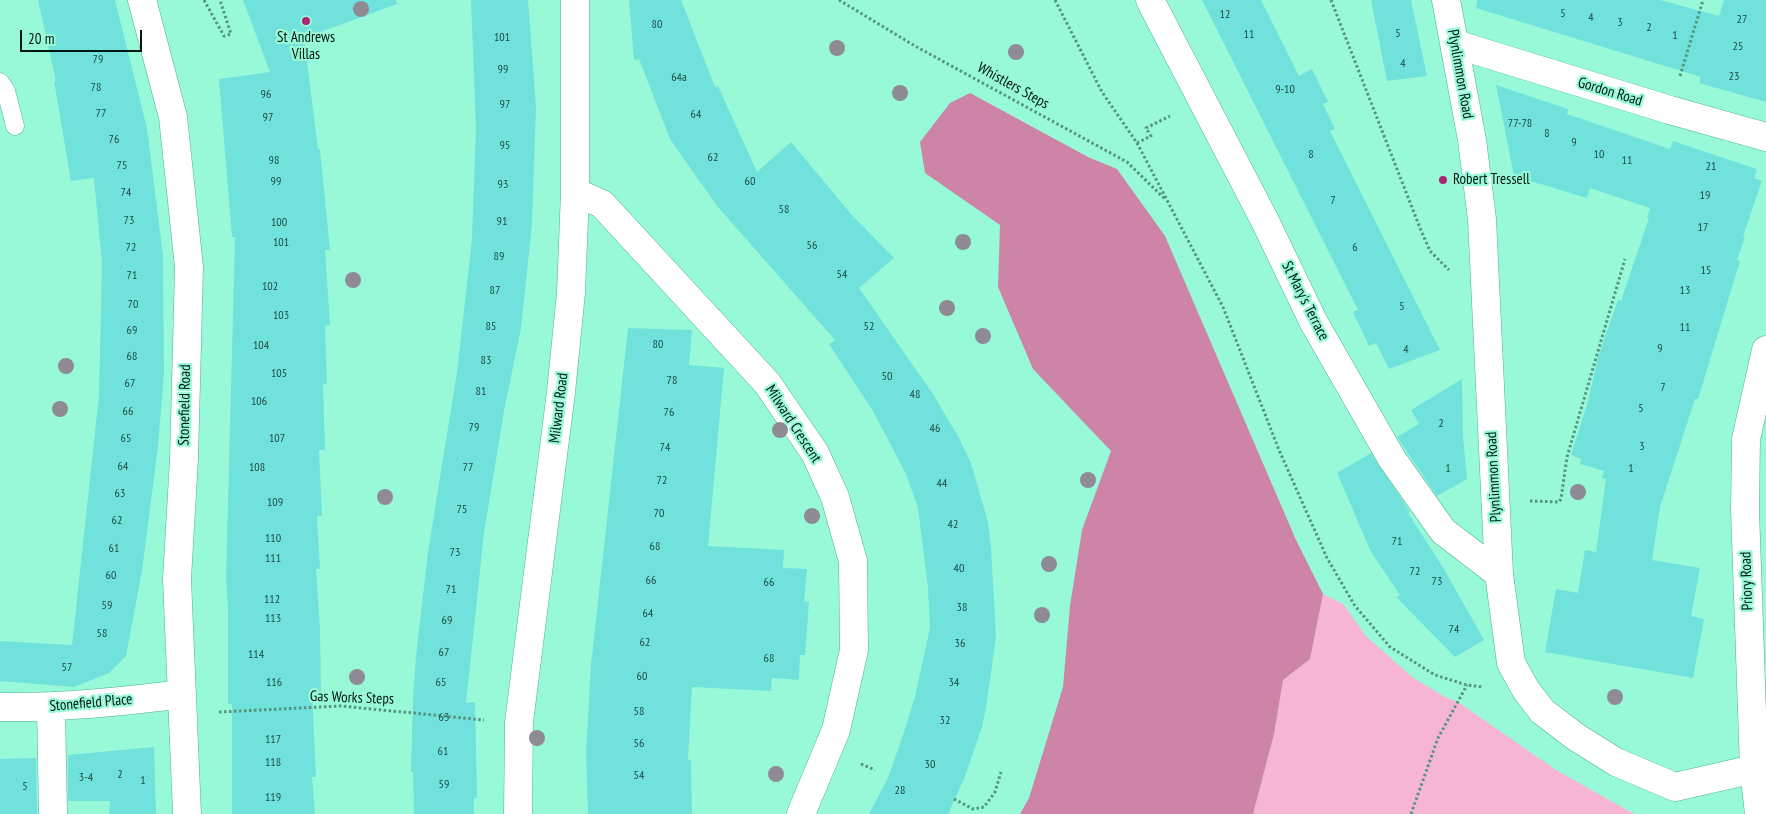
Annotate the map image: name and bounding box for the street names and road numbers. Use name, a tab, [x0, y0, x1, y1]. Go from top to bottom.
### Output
street label: Plynlimmon Road	[1443, 28, 1477, 120]
street label: Whistlers Steps	[974, 59, 1052, 113]
street label: Gordon Road	[1576, 74, 1644, 110]
street label: St Mary's Terrace	[1277, 259, 1333, 343]
street label: Stonefield Road	[175, 364, 195, 446]
street label: Milward Road	[546, 372, 572, 444]
street label: Milward Crescent	[761, 382, 825, 466]
street label: Plynlimmon Road	[1483, 431, 1505, 523]
street label: Priory Road	[1737, 551, 1757, 611]
street label: Gas Works Steps	[310, 688, 394, 708]
street label: Stonefield Place	[49, 690, 133, 716]

